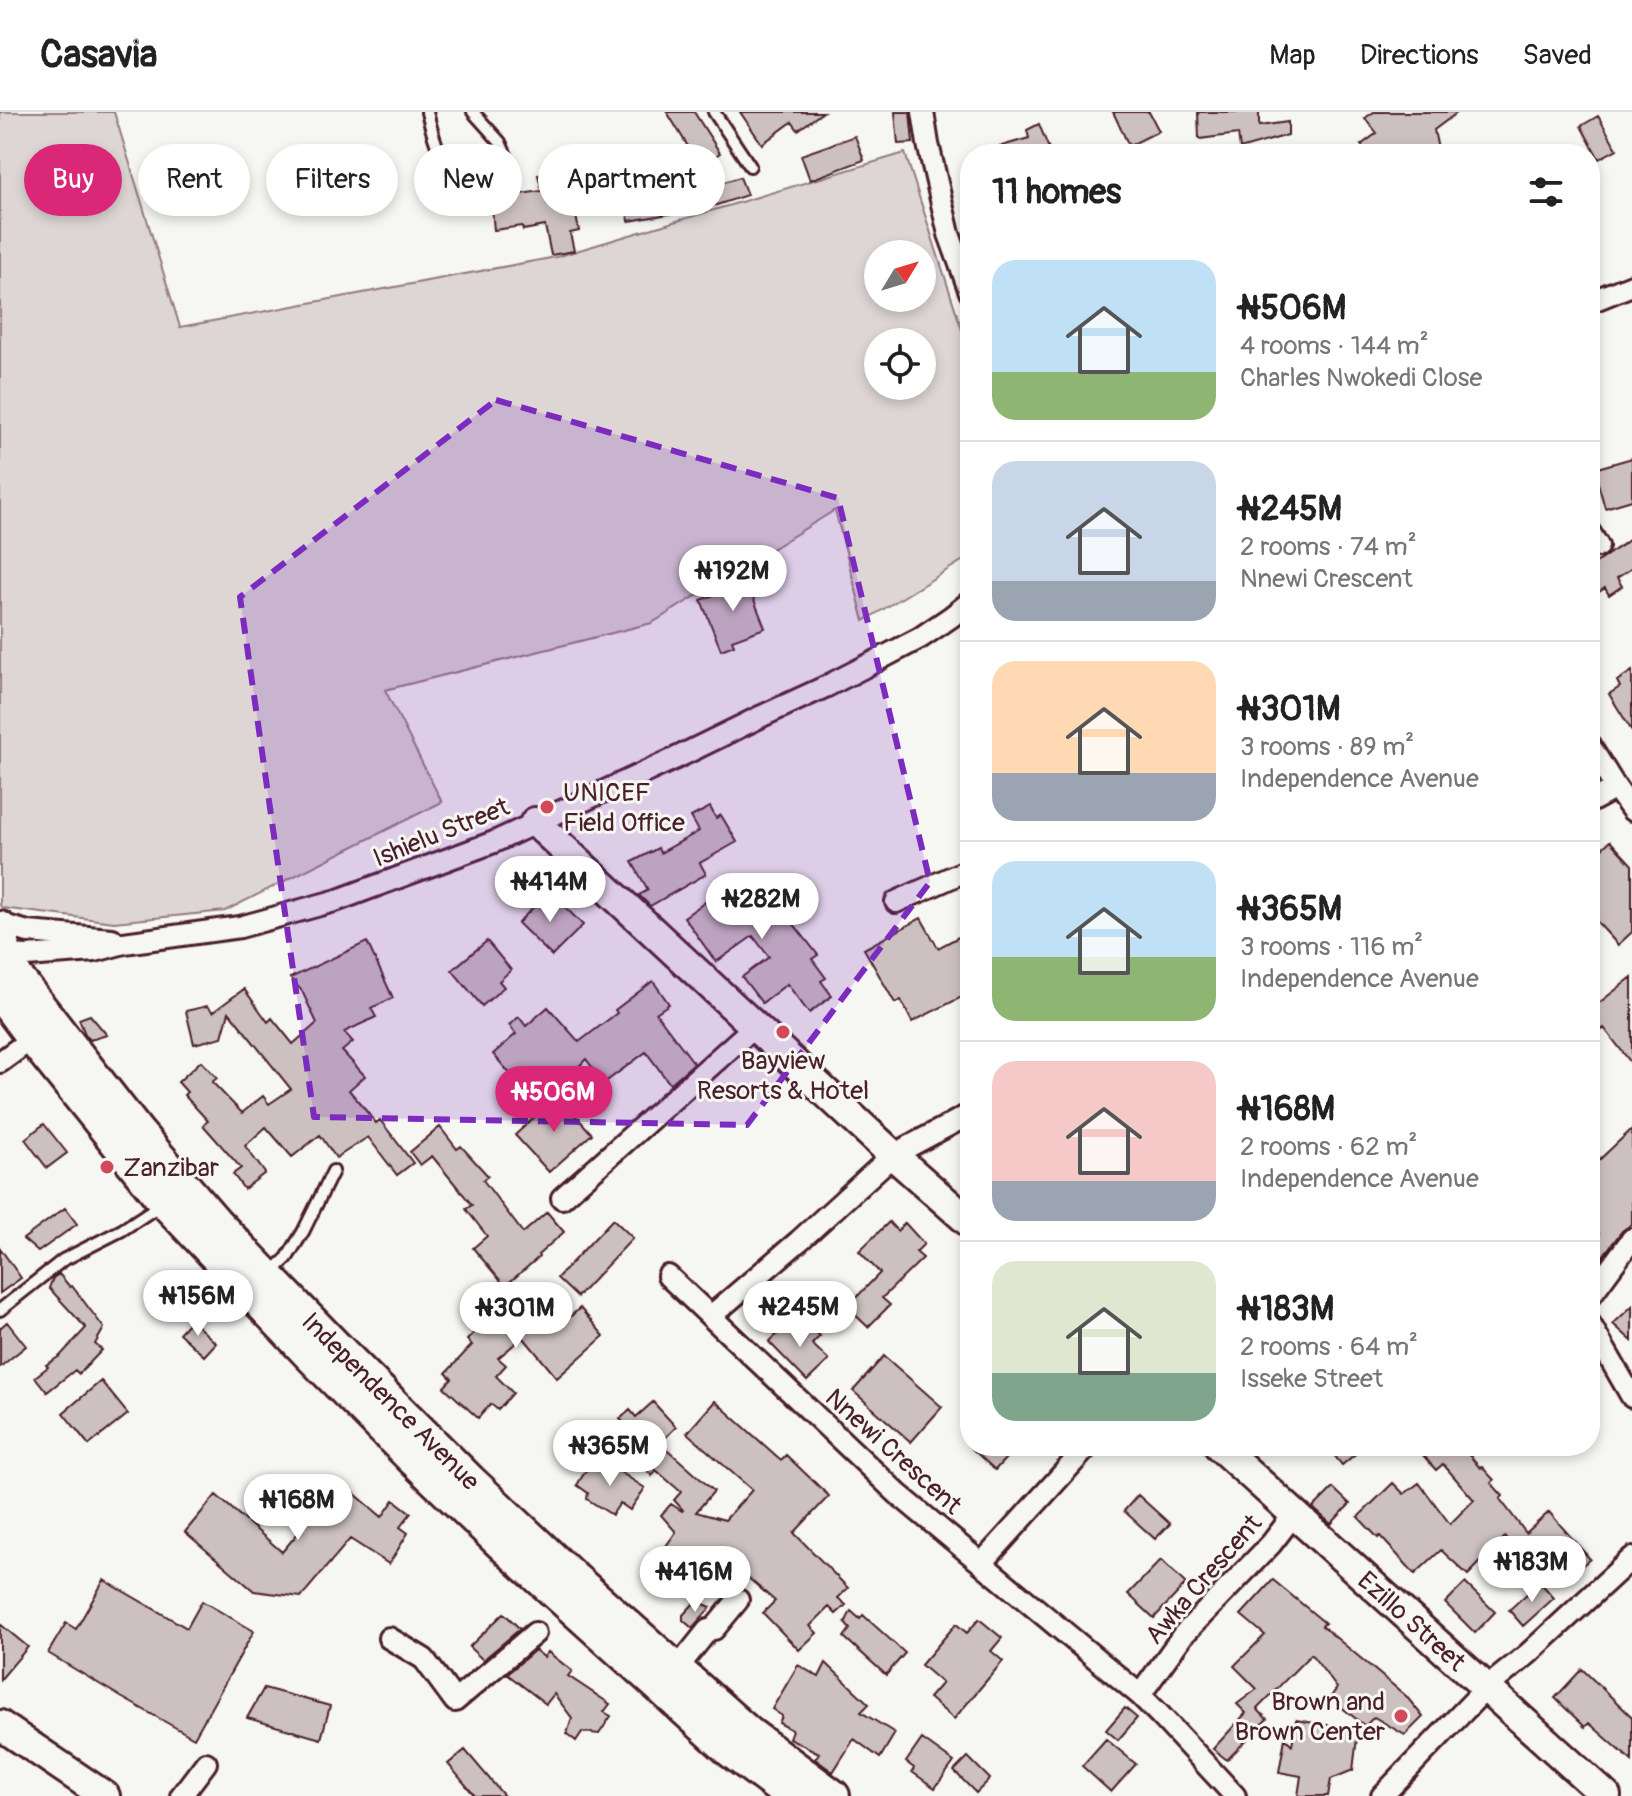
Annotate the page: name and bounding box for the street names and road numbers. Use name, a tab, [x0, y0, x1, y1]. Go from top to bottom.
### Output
street label: Ishielu Street	[368, 791, 515, 875]
street label: Independence Avenue	[295, 1306, 486, 1498]
street label: Nnewi Crescent	[818, 1382, 969, 1522]
street label: Awka Crescent	[1139, 1508, 1269, 1651]
street label: Ezillo Street	[1351, 1565, 1472, 1679]

